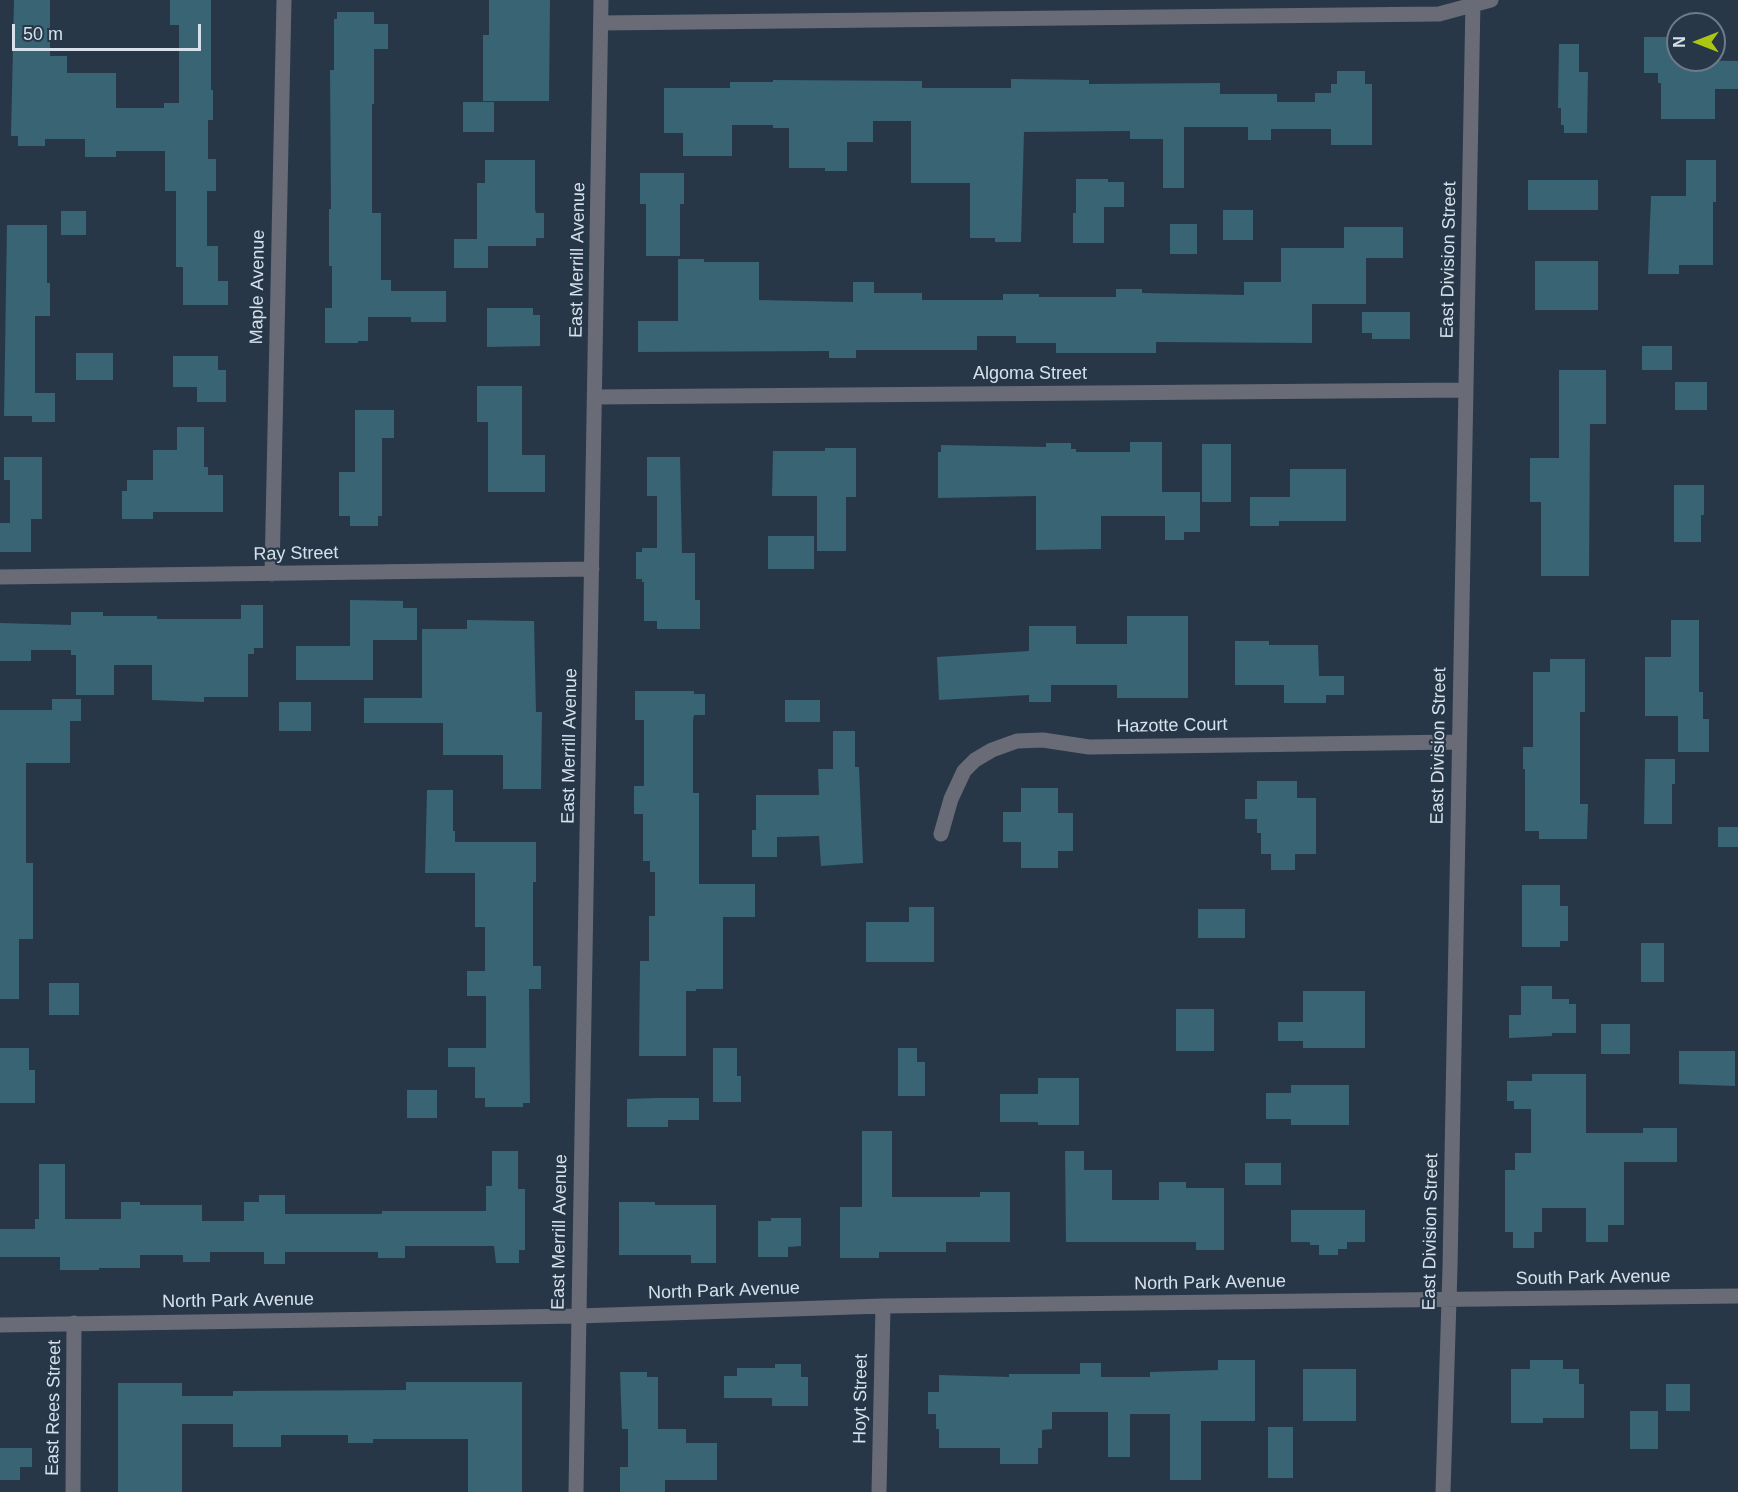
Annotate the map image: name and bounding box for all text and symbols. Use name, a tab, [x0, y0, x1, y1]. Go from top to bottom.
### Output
scale bar	[15, 12, 204, 50]
north arrow	[1666, 12, 1726, 72]
text: 50 m	[23, 24, 63, 44]
text: N	[1671, 36, 1688, 48]
street label: East Division Street	[1437, 181, 1461, 339]
street label: East Merrill Avenue	[566, 182, 590, 338]
street label: Maple Avenue	[246, 229, 270, 345]
street label: Algoma Street	[973, 363, 1087, 385]
street label: Ray Street	[253, 542, 339, 566]
street label: East Division Street	[1427, 667, 1451, 825]
street label: East Merrill Avenue	[558, 668, 582, 824]
street label: Hazotte Court	[1116, 714, 1228, 738]
street label: East Division Street	[1419, 1153, 1443, 1311]
street label: East Merrill Avenue	[548, 1154, 572, 1310]
street label: South Park Avenue	[1515, 1266, 1671, 1290]
street label: North Park Avenue	[1134, 1271, 1286, 1295]
street label: North Park Avenue	[648, 1278, 800, 1304]
street label: North Park Avenue	[162, 1289, 314, 1313]
street label: East Rees Street	[42, 1340, 66, 1476]
street label: Hoyt Street	[849, 1354, 873, 1444]

